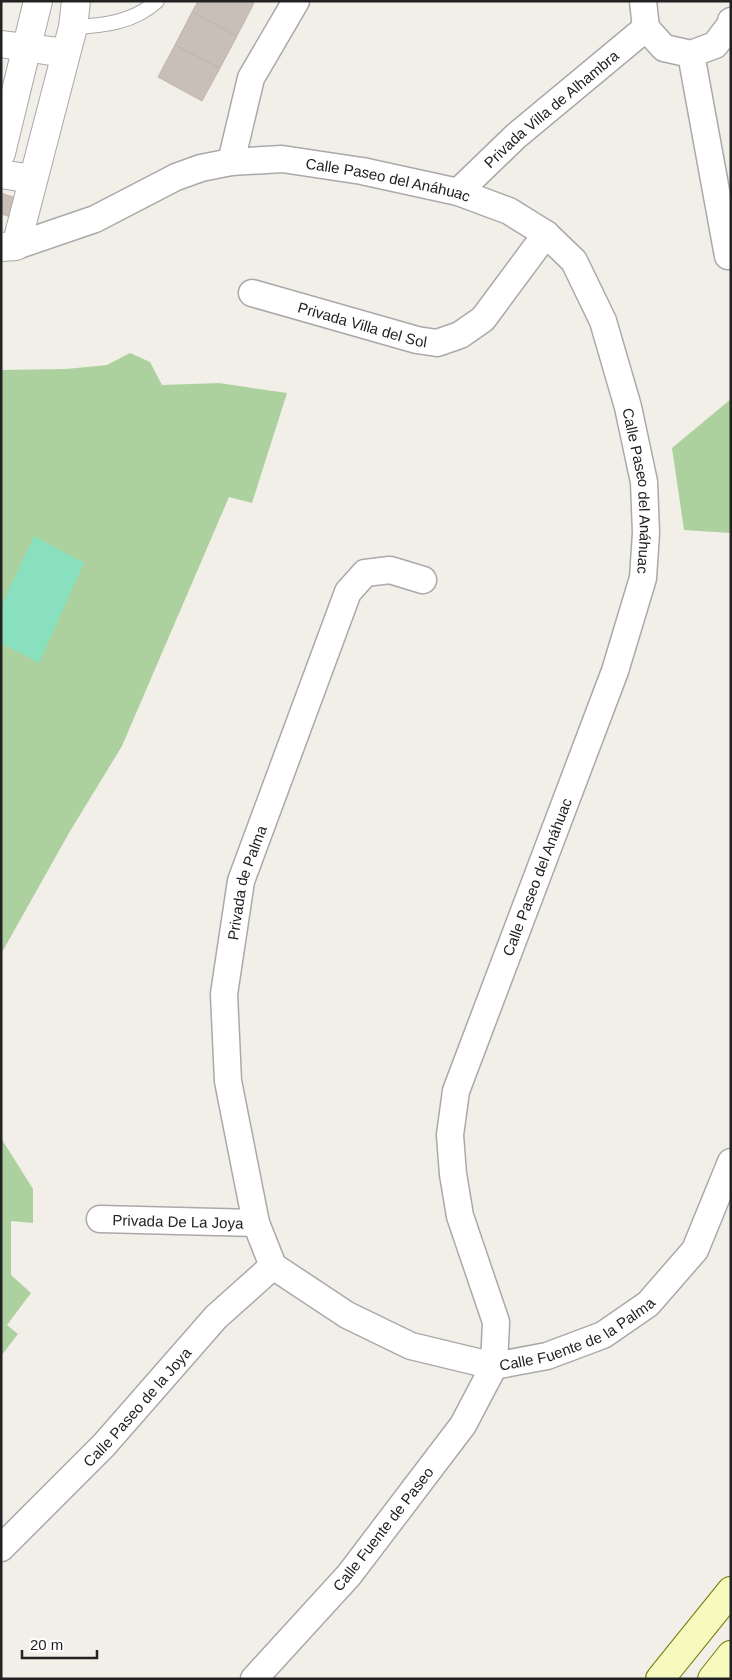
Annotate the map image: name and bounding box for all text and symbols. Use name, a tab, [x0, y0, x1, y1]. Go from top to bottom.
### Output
street label: Privada Villa de Alhambra	[480, 46, 622, 171]
street label: Calle Paseo del Anáhuac	[305, 154, 473, 205]
street label: Privada Villa del Sol	[296, 298, 428, 350]
street label: Calle Paseo del Anáhuac	[620, 406, 654, 575]
street label: Calle Paseo del Anáhuac	[499, 795, 575, 958]
street label: Privada de Palma	[224, 822, 270, 941]
street label: Privada De La Joya	[112, 1211, 244, 1231]
street label: Calle Fuente de la Palma	[498, 1294, 659, 1373]
street label: Calle Paseo de la Joya	[79, 1343, 195, 1470]
street label: Calle Fuente de Paseo	[329, 1464, 437, 1594]
scale bar	[22, 1628, 98, 1660]
text: 20 m	[30, 1636, 63, 1653]

